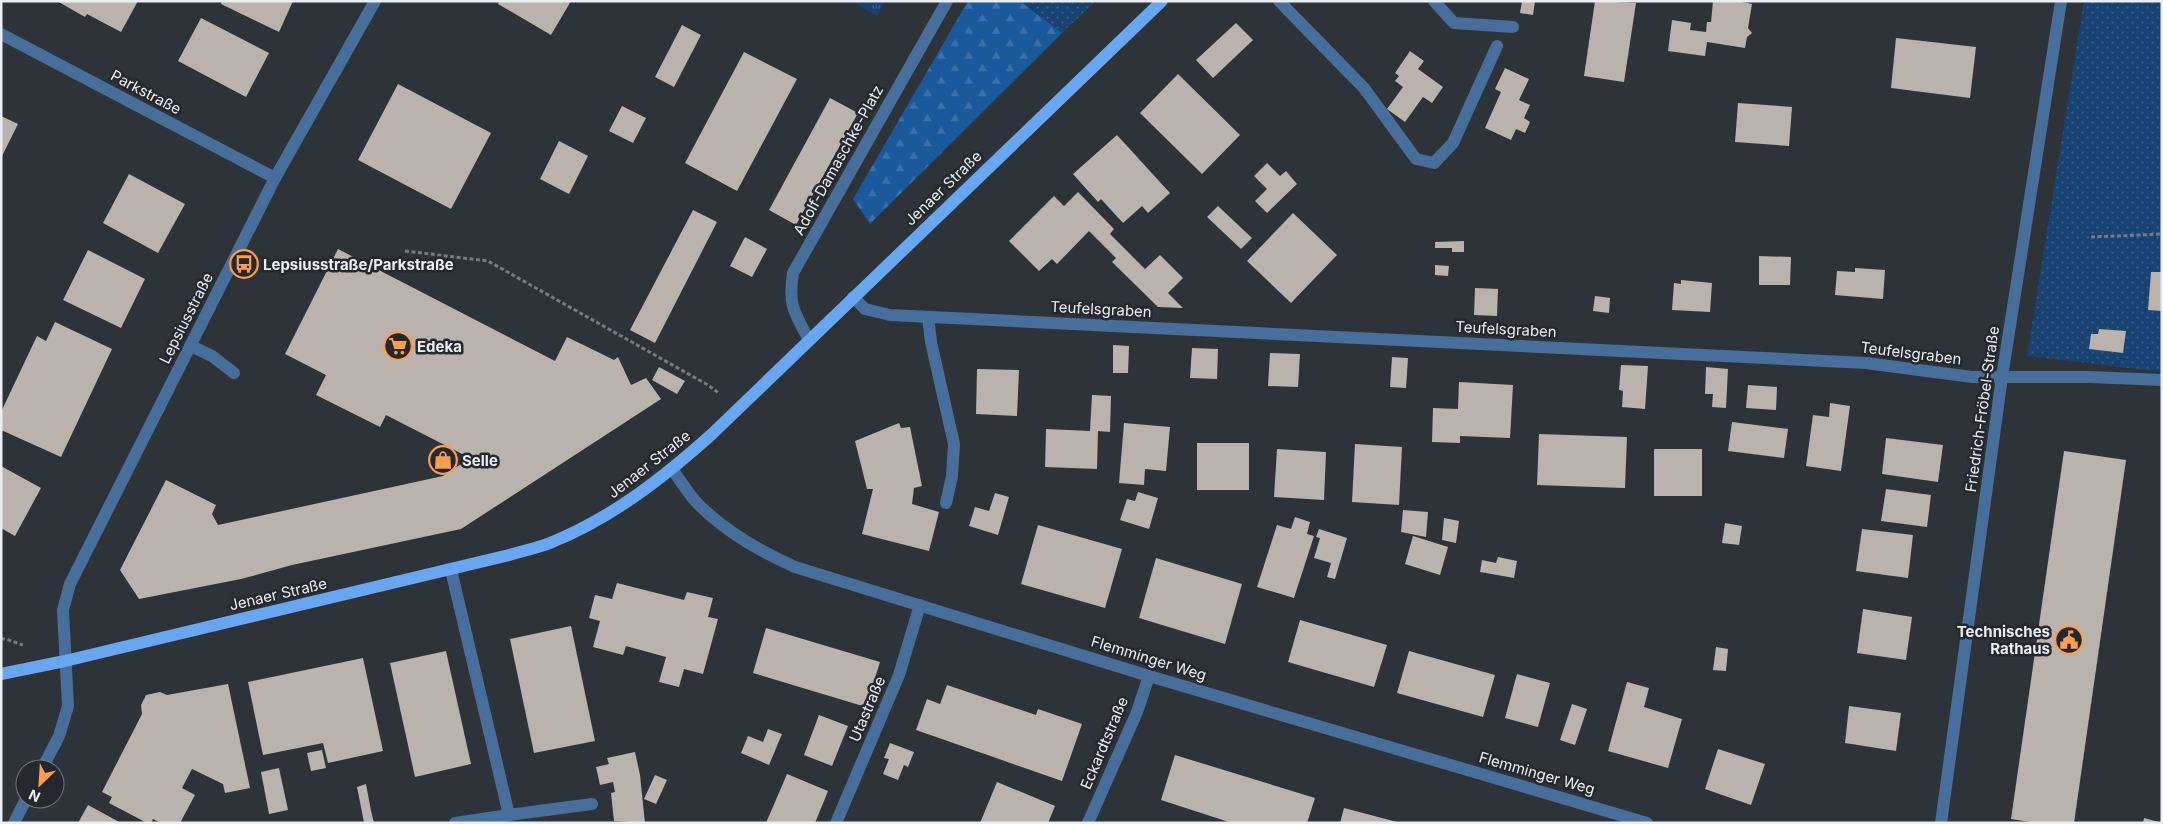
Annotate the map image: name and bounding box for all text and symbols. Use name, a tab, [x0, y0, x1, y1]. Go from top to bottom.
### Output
street label: Parkstraße	[108, 66, 184, 118]
street label: Adolf-Damaschke-Platz	[789, 82, 887, 238]
street label: Jenaer Straße	[901, 147, 985, 229]
bus stop icon: Lepsiusstraße/Parkstraße	[229, 249, 259, 279]
place label: Lepsiusstraße/Parkstraße	[263, 255, 454, 274]
street label: Lepsiusstraße	[155, 269, 217, 367]
street label: Teufelsgraben	[1050, 297, 1152, 321]
street label: Teufelsgraben	[1455, 317, 1557, 341]
street label: Friedrich-Fröbel-Straße	[1961, 325, 2003, 493]
supermarket icon: Edeka	[383, 331, 413, 361]
place label: Edeka	[417, 337, 462, 356]
street label: Teufelsgraben	[1859, 337, 1963, 369]
street label: Jenaer Straße	[604, 426, 694, 502]
shop icon: Selle	[428, 445, 458, 475]
place label: Selle	[462, 451, 498, 470]
street label: Jenaer Straße	[227, 574, 329, 614]
place label: Technisches Rathaus	[1957, 622, 2050, 658]
public building icon: Technisches Rathaus	[2054, 625, 2084, 655]
street label: Flemminger Weg	[1089, 631, 1209, 685]
street label: Utastraße	[845, 673, 889, 745]
street label: Eckardtstraße	[1076, 694, 1132, 792]
street label: Flemminger Weg	[1477, 747, 1597, 799]
north arrow	[15, 759, 65, 809]
text: N	[26, 786, 43, 806]

